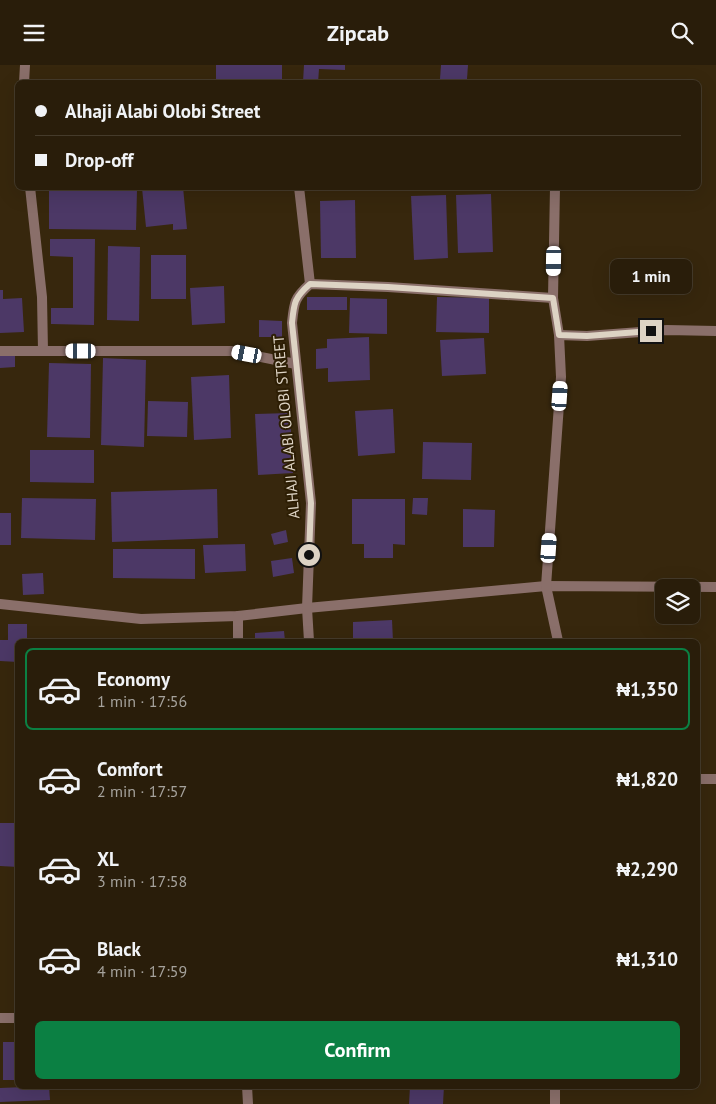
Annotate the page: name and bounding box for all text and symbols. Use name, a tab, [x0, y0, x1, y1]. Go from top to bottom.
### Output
icon: menu	[20, 19, 48, 47]
text: Zipcab	[327, 19, 389, 47]
icon: search	[668, 19, 696, 47]
text: Alhaji Alabi Olobi Street	[65, 99, 260, 123]
text: Drop-off	[65, 148, 133, 172]
car	[546, 246, 561, 276]
callout: 1 min	[610, 259, 692, 293]
text: 1 min	[631, 266, 671, 286]
route end	[640, 320, 662, 342]
street label: ALHAJI ALABI OLOBI STREET	[268, 334, 303, 520]
car	[66, 344, 96, 359]
car	[230, 344, 263, 364]
car	[551, 381, 568, 411]
car	[540, 533, 557, 563]
route start	[298, 544, 320, 566]
map controls	[655, 579, 700, 624]
button: layers	[655, 579, 700, 624]
icon: car	[37, 667, 82, 712]
text: Economy	[97, 667, 170, 691]
text: ₦1,350	[616, 677, 678, 701]
text: 1 min · 17:56	[97, 691, 187, 711]
icon: car	[37, 757, 82, 802]
text: Comfort	[97, 757, 163, 781]
text: ₦1,820	[616, 767, 678, 791]
text: 2 min · 17:57	[97, 781, 187, 801]
icon: car	[37, 847, 82, 892]
text: XL	[97, 847, 119, 871]
text: ₦2,290	[616, 857, 678, 881]
text: 3 min · 17:58	[97, 871, 187, 891]
icon: car	[37, 937, 82, 982]
text: Black	[97, 937, 141, 961]
text: ₦1,310	[616, 947, 678, 971]
text: 4 min · 17:59	[97, 961, 187, 981]
button: Confirm	[35, 1021, 680, 1079]

